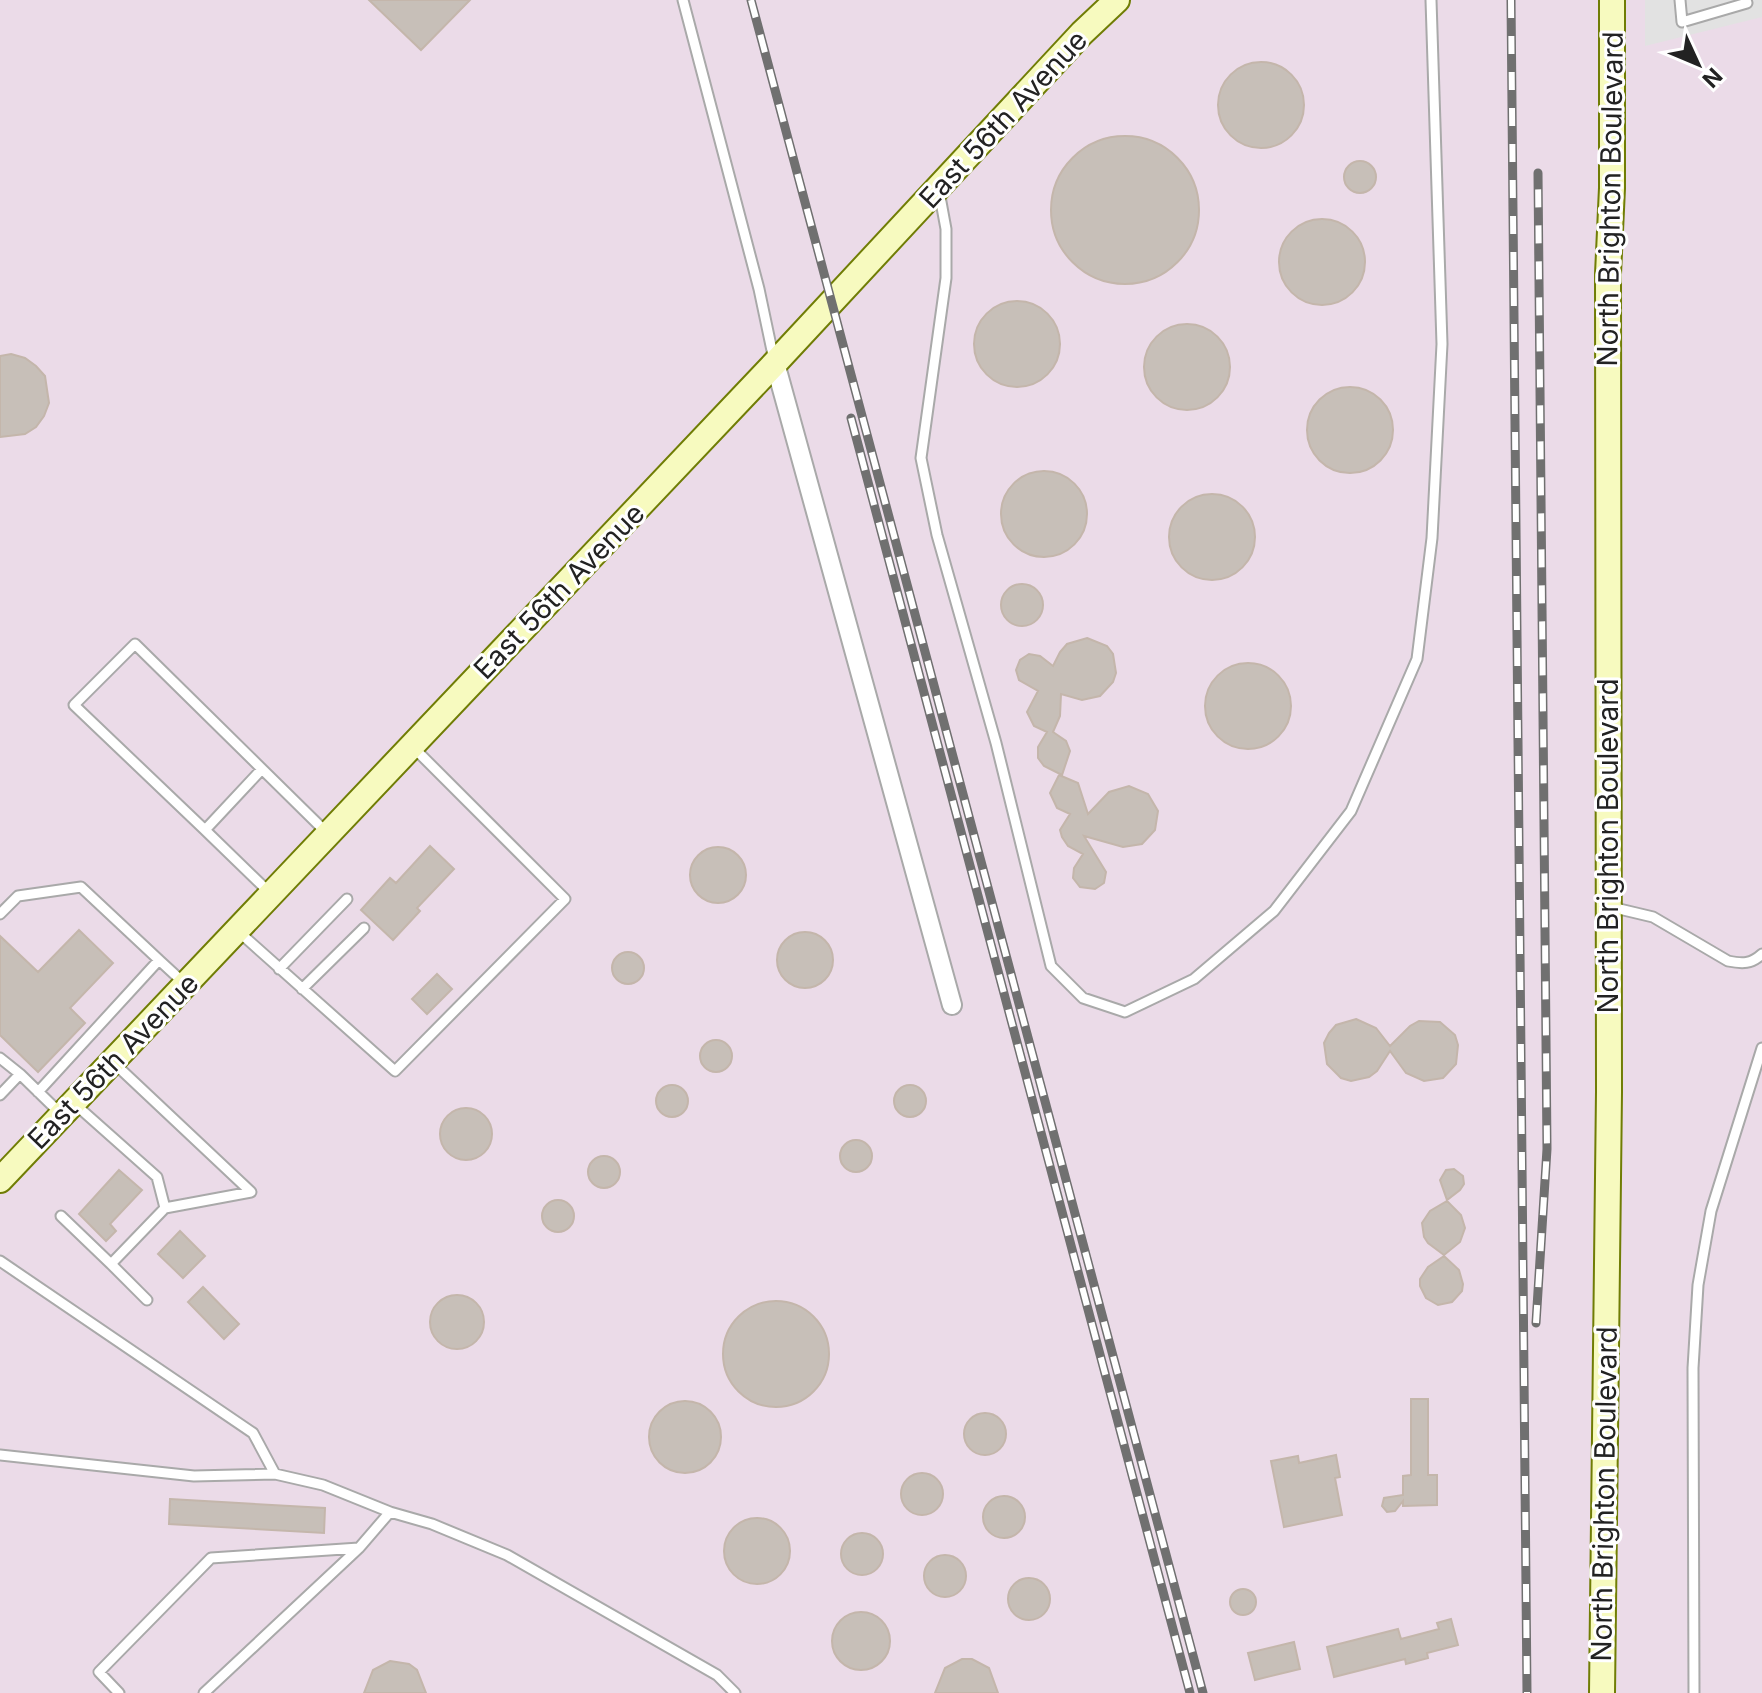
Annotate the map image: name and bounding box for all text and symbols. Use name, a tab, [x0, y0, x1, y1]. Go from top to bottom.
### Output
street label: East 56th Avenue	[912, 23, 1094, 215]
north arrow	[1658, 24, 1738, 104]
street label: North Brighton Boulevard	[1590, 31, 1630, 367]
text: N	[1697, 63, 1728, 93]
street label: East 56th Avenue	[467, 496, 651, 686]
street label: North Brighton Boulevard	[1591, 678, 1625, 1014]
street label: East 56th Avenue	[21, 966, 205, 1156]
street label: North Brighton Boulevard	[1584, 1326, 1624, 1662]

